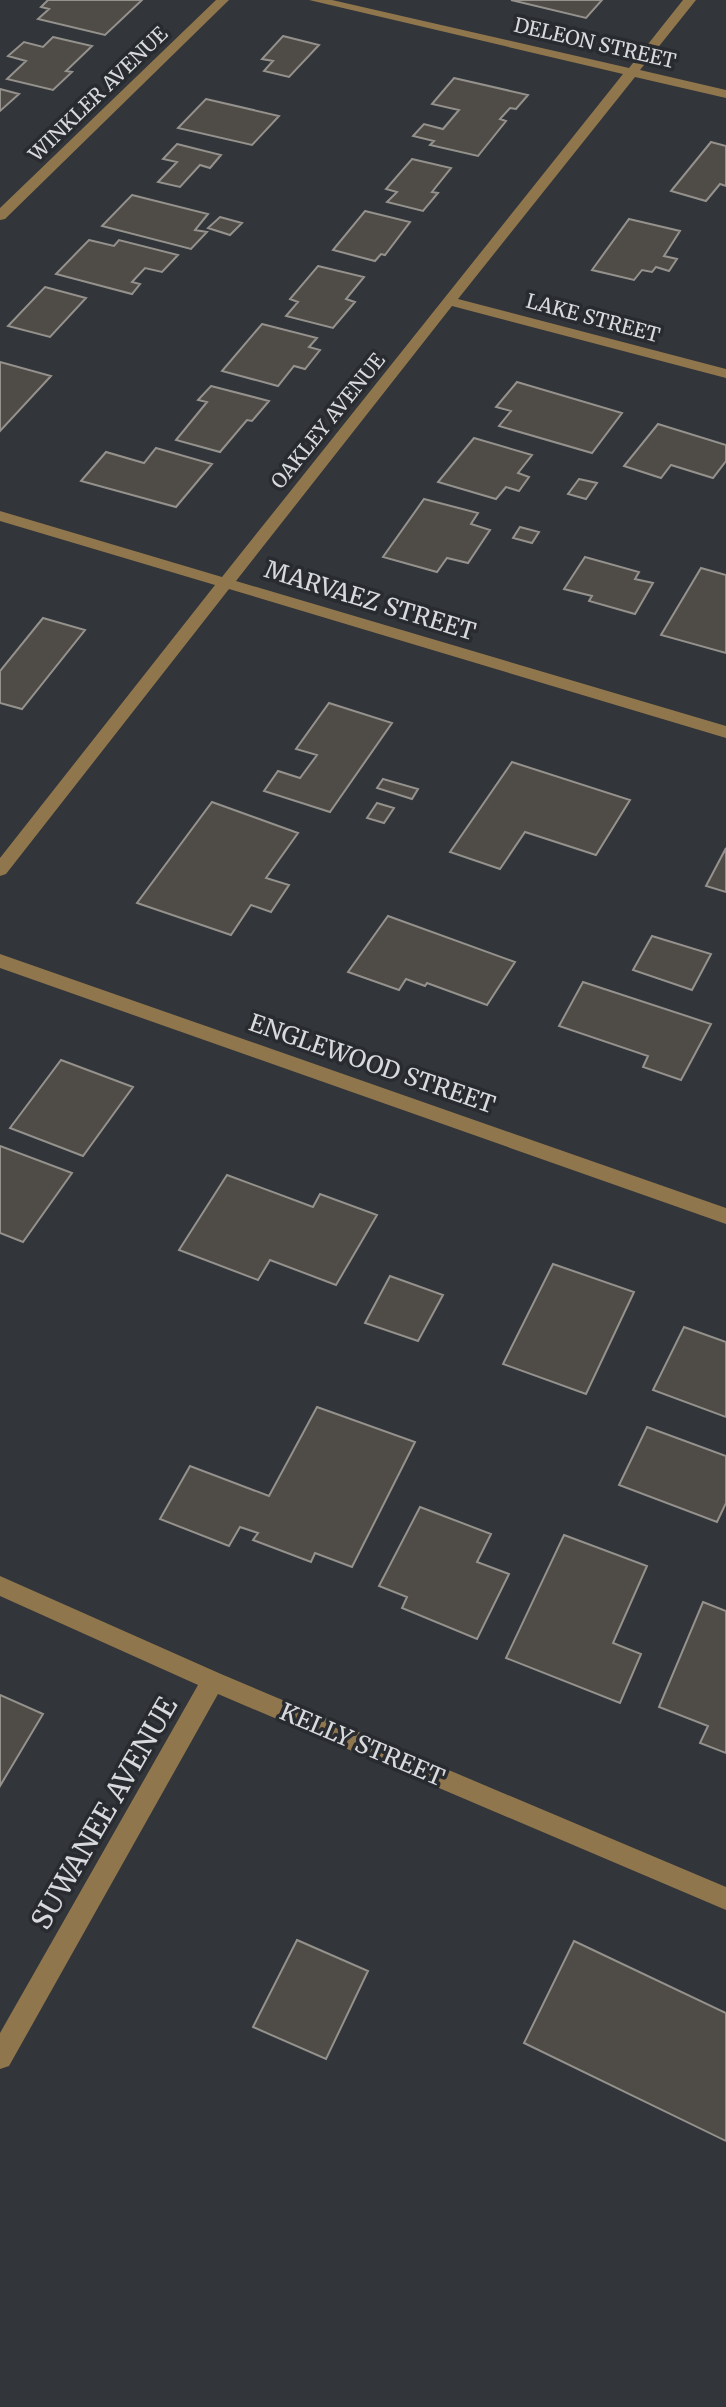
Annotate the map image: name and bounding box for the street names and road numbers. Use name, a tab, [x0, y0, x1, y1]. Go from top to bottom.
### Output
street label: DELEON STREET	[512, 12, 679, 73]
street label: WINKLER AVENUE	[22, 21, 173, 167]
street label: LAKE STREET	[523, 288, 663, 347]
street label: OAKLEY AVENUE	[265, 348, 390, 493]
street label: MARVAEZ STREET	[261, 554, 480, 647]
street label: ENGLEWOOD STREET	[245, 1007, 500, 1120]
street label: SUWANEE AVENUE	[23, 1690, 185, 1936]
street label: KELLY STREET	[275, 1696, 449, 1793]

